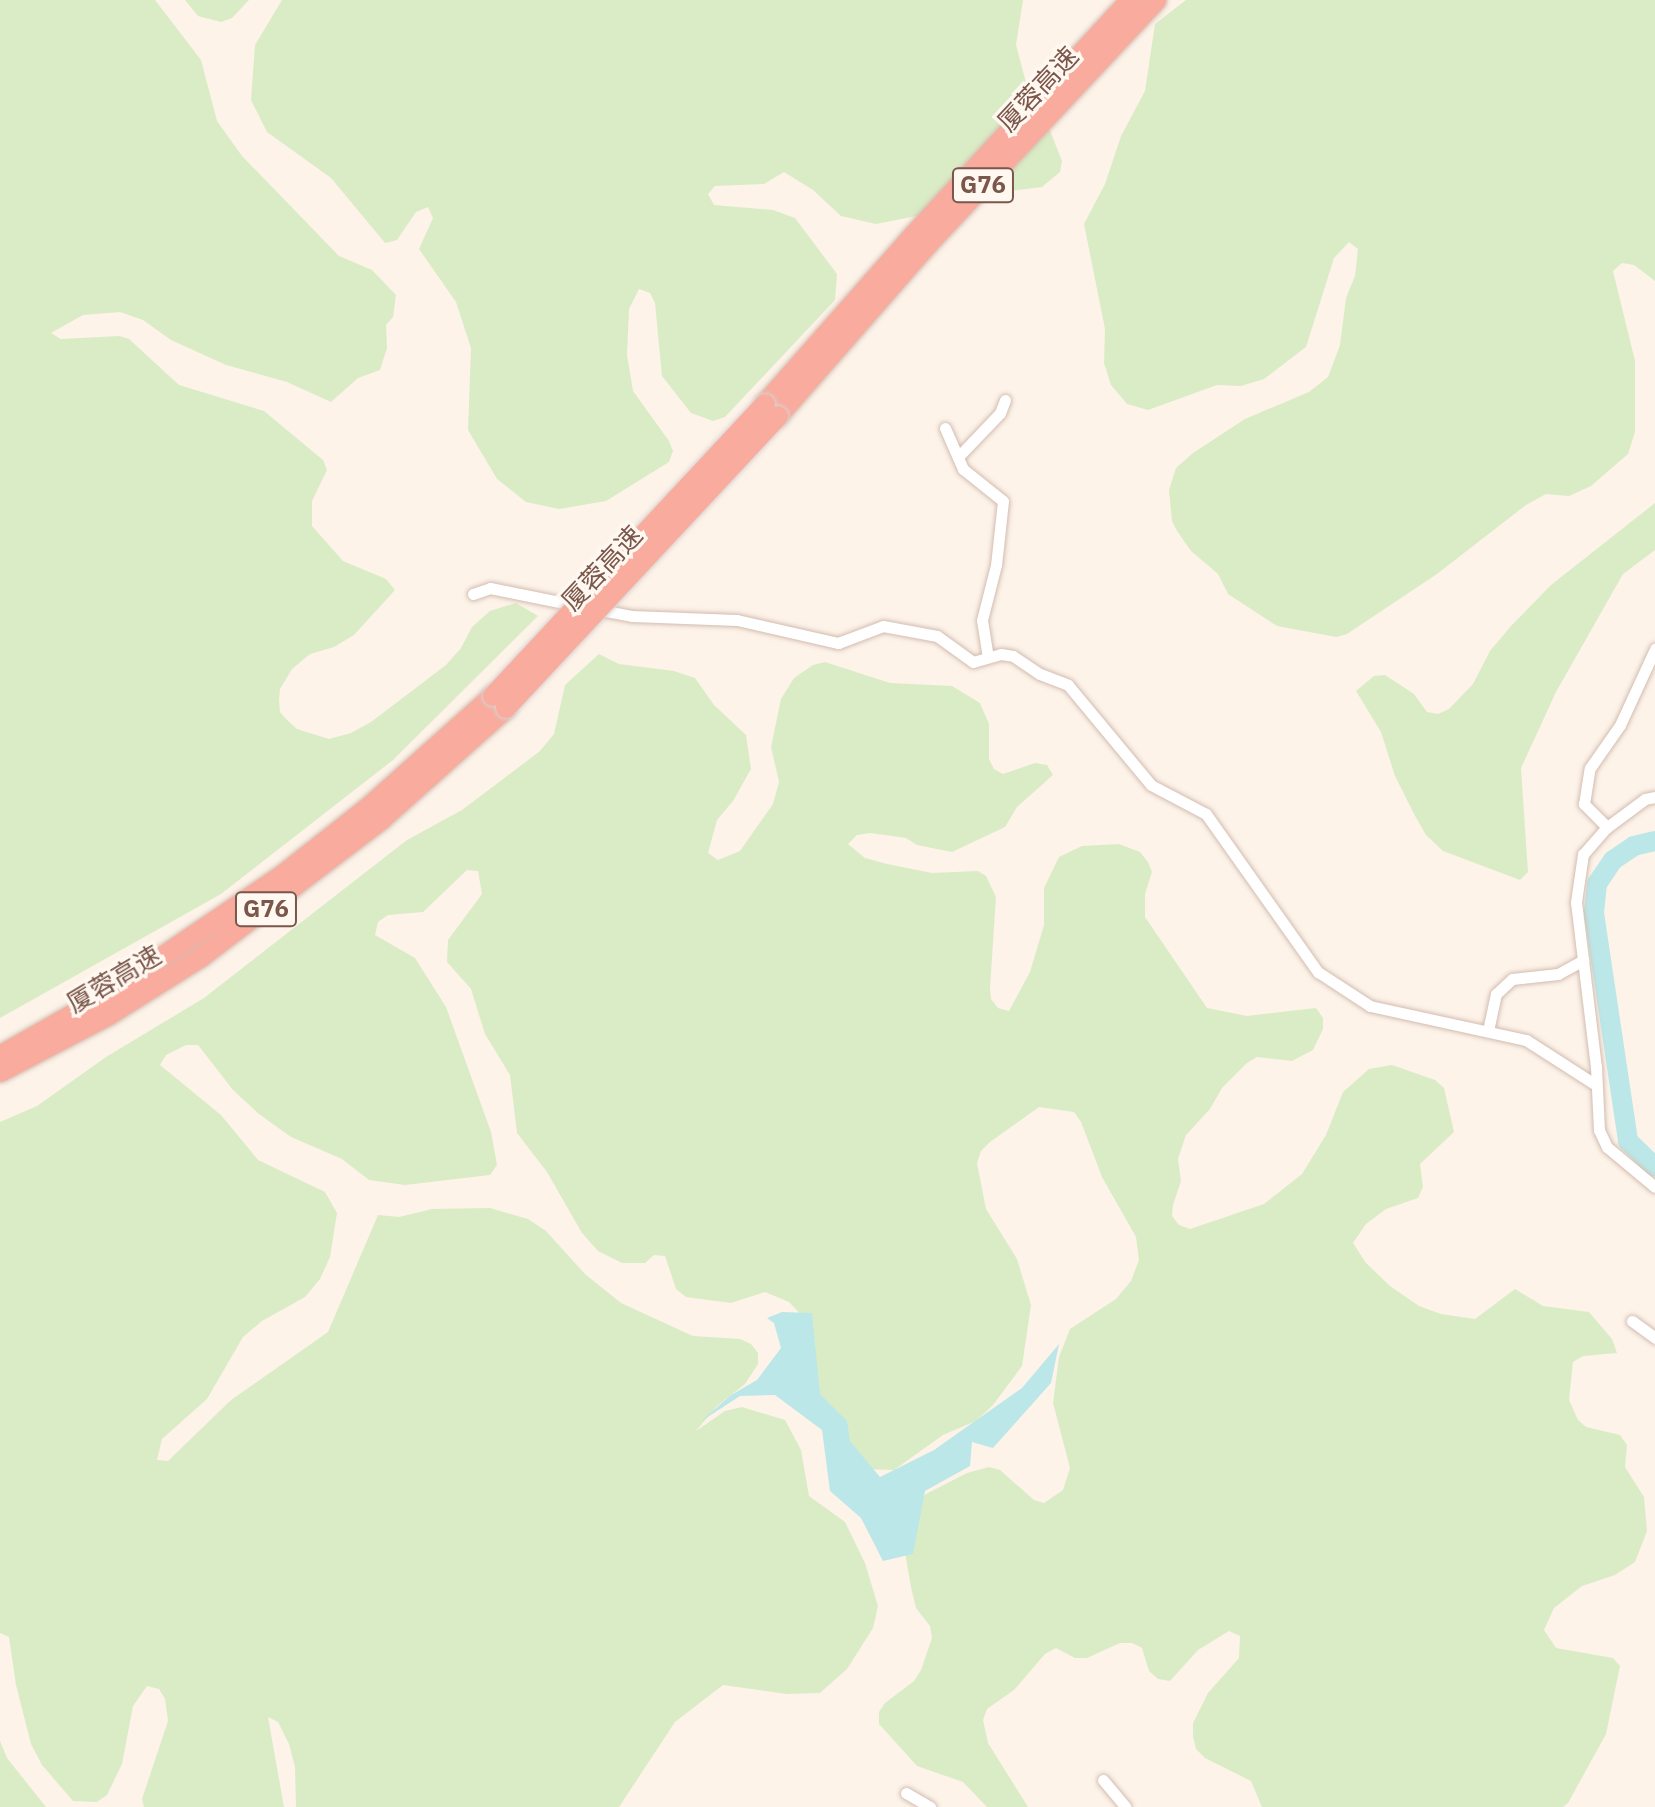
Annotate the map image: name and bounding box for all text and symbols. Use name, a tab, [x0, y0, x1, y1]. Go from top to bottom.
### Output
street label: 厦蓉高速	[991, 40, 1085, 138]
road number: G76	[951, 165, 1015, 205]
street label: 厦蓉高速	[555, 519, 649, 617]
road number: G76	[234, 889, 298, 929]
street label: 厦蓉高速	[61, 939, 167, 1019]

